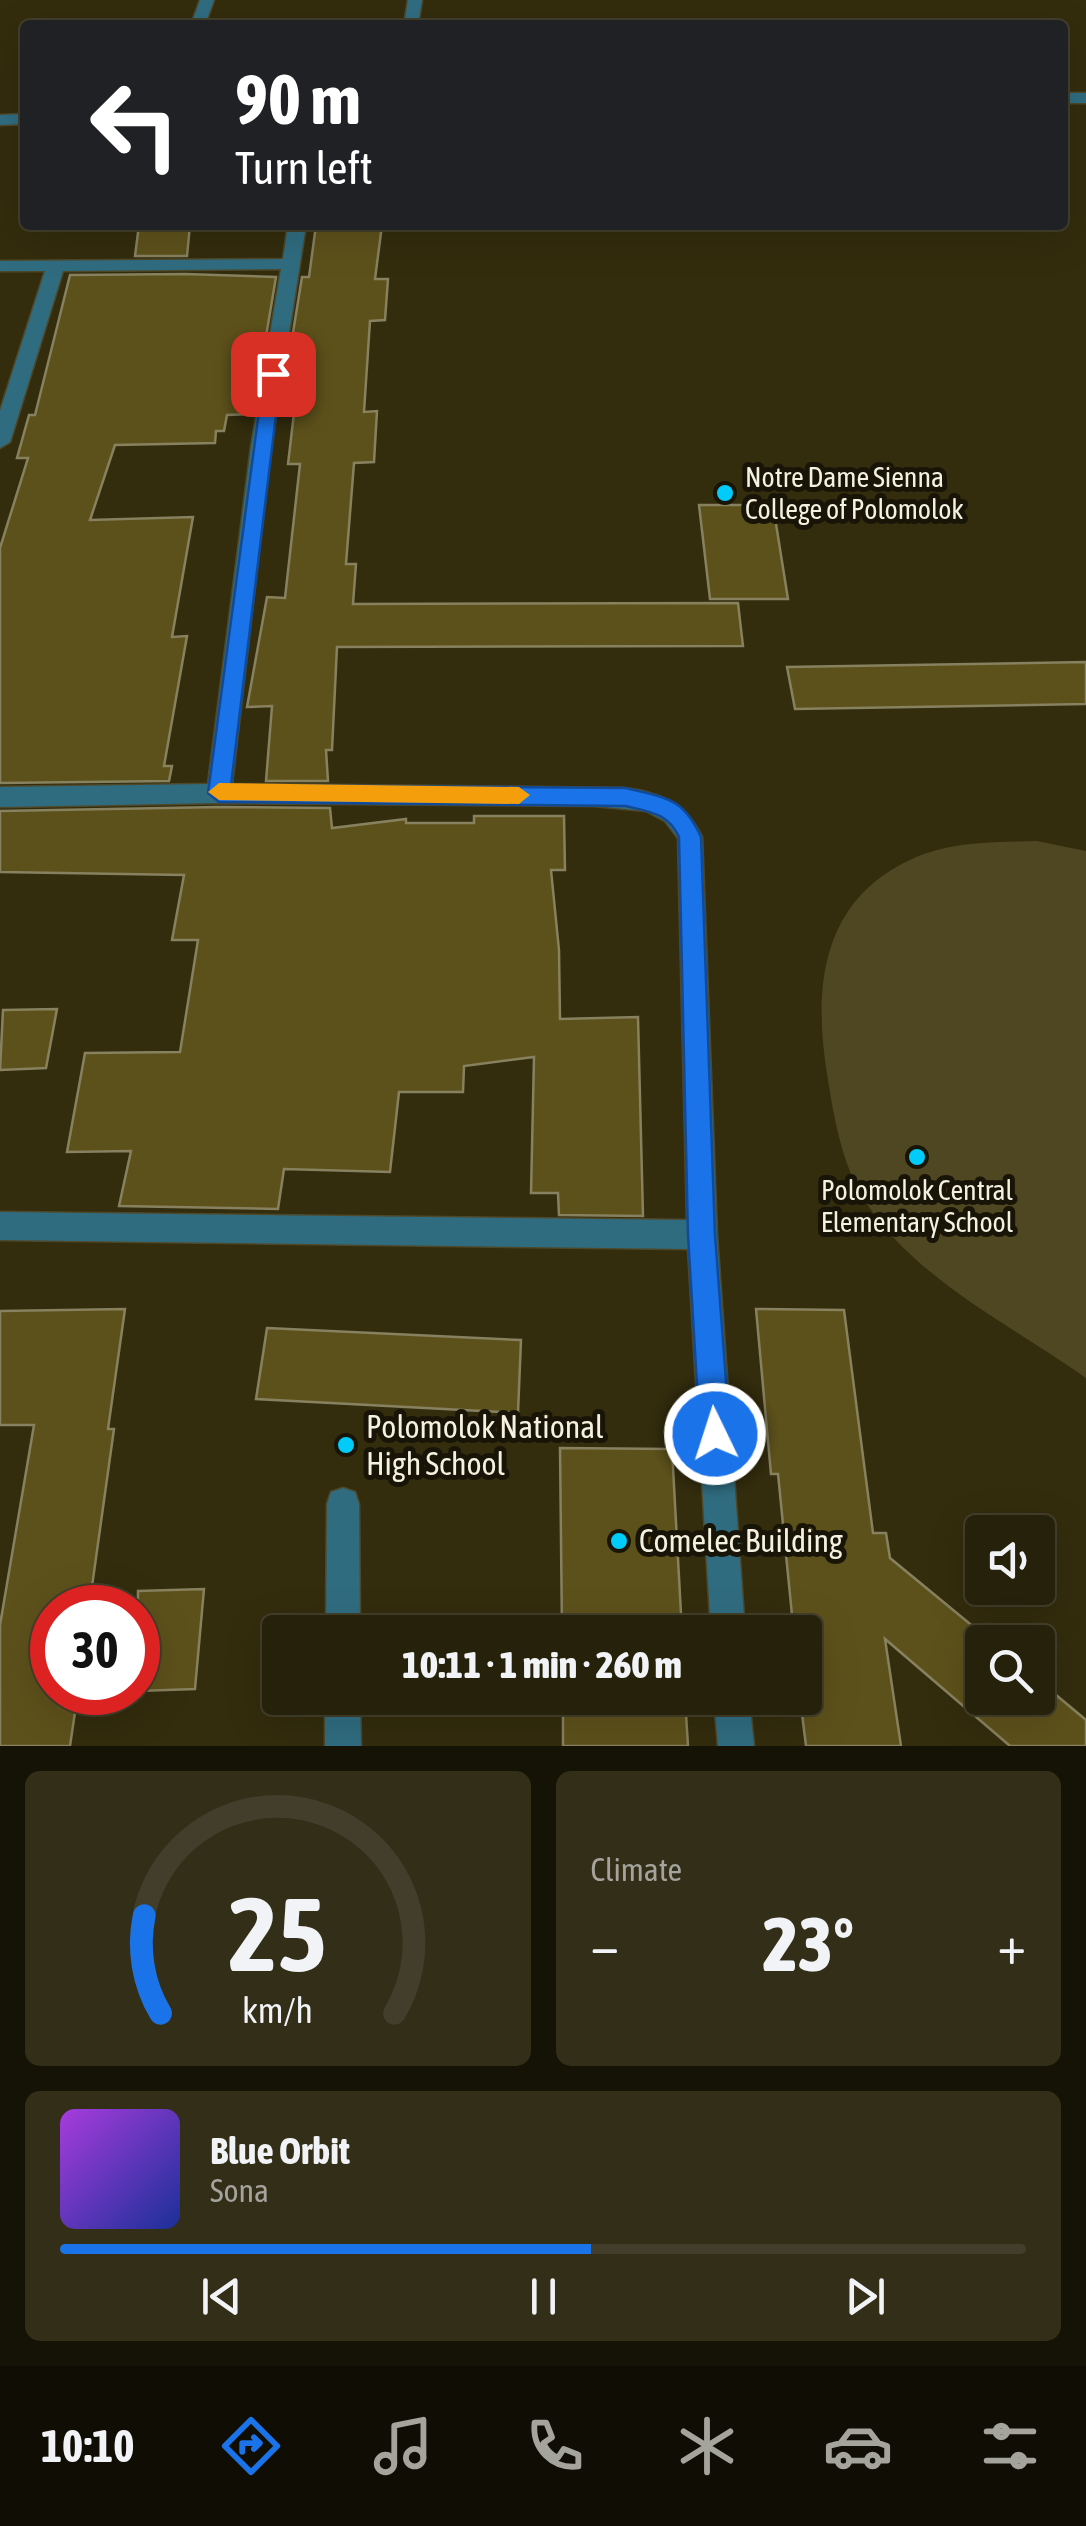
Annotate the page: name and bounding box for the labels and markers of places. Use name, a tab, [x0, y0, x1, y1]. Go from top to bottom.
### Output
pin	[231, 332, 316, 417]
place label: Notre Dame Sienna College of Polomolok	[745, 461, 964, 525]
marker: Notre Dame Sienna College of Polomolok	[714, 482, 736, 504]
marker: Polomolok Central Elementary School	[906, 1146, 928, 1168]
place label: Polomolok Central Elementary School	[821, 1174, 1014, 1238]
place label: Polomolok National High School	[366, 1408, 604, 1482]
marker: Polomolok National High School	[335, 1434, 357, 1456]
place label: Comelec Building	[639, 1522, 843, 1559]
marker: Comelec Building	[608, 1530, 630, 1552]

